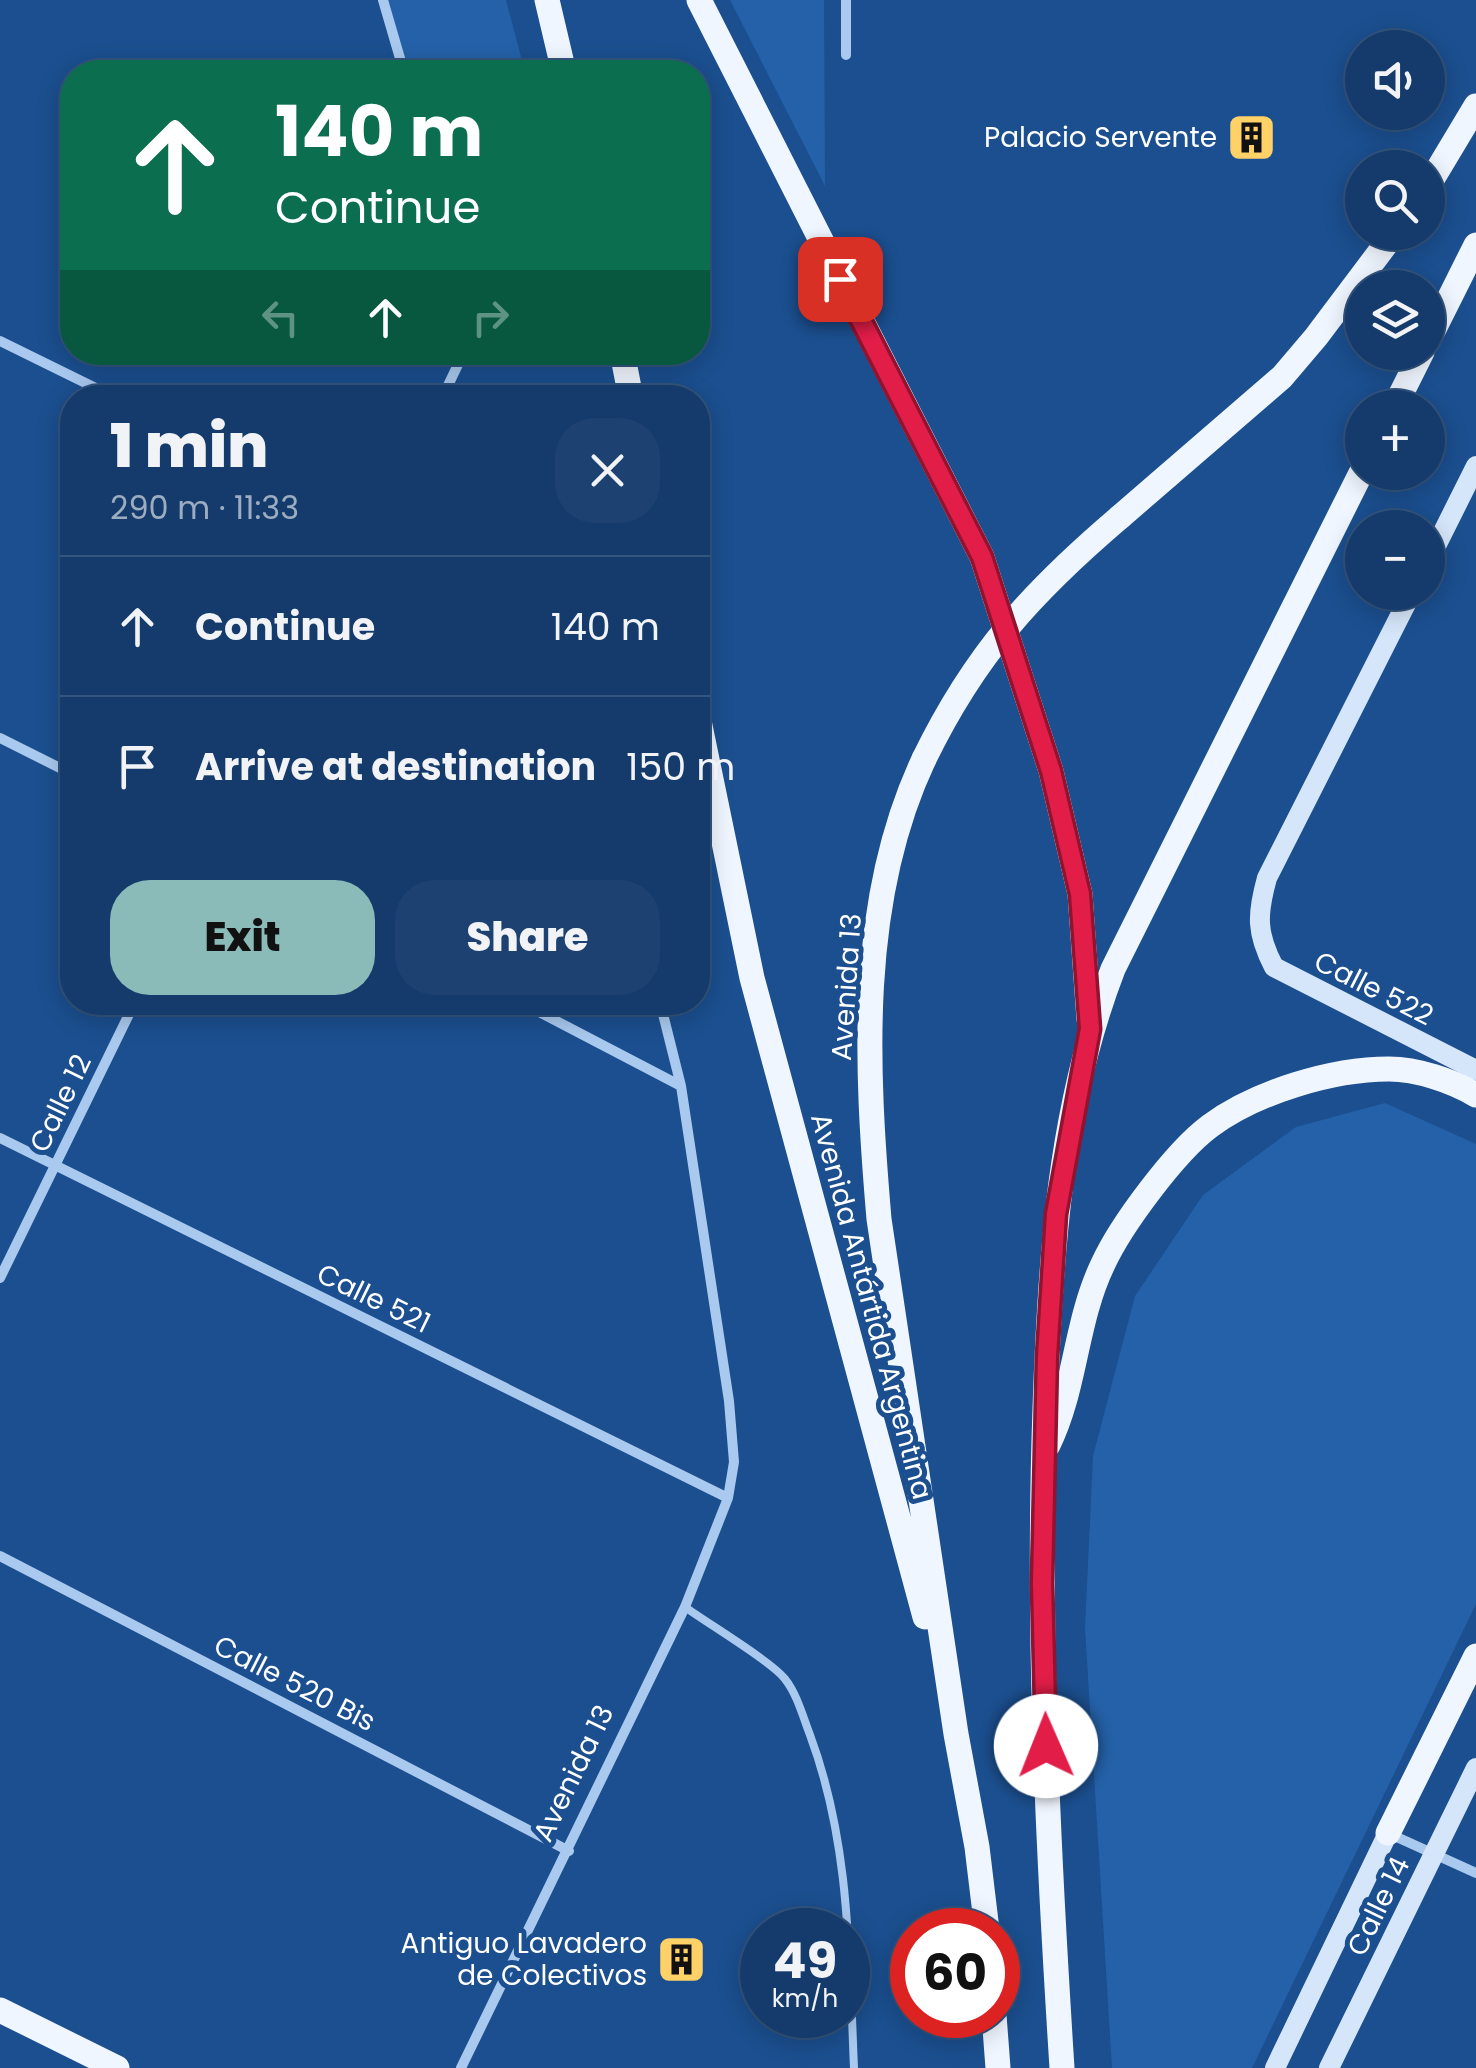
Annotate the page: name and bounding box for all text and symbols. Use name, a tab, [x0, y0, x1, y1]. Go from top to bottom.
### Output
map controls	[1345, 30, 1445, 610]
button: sound	[1345, 30, 1445, 130]
text: 140 m	[275, 82, 483, 181]
icon: ahead	[110, 100, 240, 230]
building icon: Palacio Servente	[1226, 111, 1278, 163]
place label: Palacio Servente	[984, 118, 1217, 157]
button: search	[1345, 150, 1445, 250]
text: Continue	[275, 176, 480, 239]
pin	[798, 237, 883, 322]
icon: arrive	[813, 252, 868, 307]
button: layers	[1345, 270, 1445, 370]
icon: left	[253, 290, 308, 345]
icon: ahead	[358, 290, 413, 345]
icon: right	[463, 290, 518, 345]
button: +	[1345, 390, 1445, 490]
text: 1 min	[110, 404, 268, 488]
button: close	[555, 418, 660, 523]
text: 290 m · 11:33	[110, 485, 299, 530]
button: −	[1345, 510, 1445, 610]
icon: ahead	[110, 599, 165, 654]
text: Continue	[195, 600, 375, 653]
text: 140 m	[551, 600, 660, 653]
icon: arrive	[110, 739, 165, 794]
text: Arrive at destination	[195, 740, 596, 793]
text: 150 m	[626, 740, 735, 793]
button: Exit	[110, 880, 375, 995]
button: Share	[395, 880, 660, 995]
street label: Avenida 13	[822, 912, 871, 1062]
street label: Calle 522	[1307, 942, 1440, 1035]
street label: Calle 12	[20, 1048, 101, 1159]
street label: Avenida Antártida Argentina	[801, 1109, 942, 1504]
street label: Calle 521	[310, 1254, 437, 1343]
street label: Calle 520 Bis	[207, 1626, 382, 1741]
position arrow	[994, 1694, 1098, 1798]
street label: Avenida 13	[524, 1698, 623, 1848]
street label: Calle 14	[1338, 1850, 1419, 1962]
speed limit sign: 60	[890, 1908, 1020, 2038]
place label: Antiguo Lavadero de Colectivos	[401, 1924, 647, 1995]
text: 49	[773, 1925, 837, 1996]
building icon: Antiguo Lavadero de Colectivos	[656, 1933, 708, 1985]
text: km/h	[772, 1981, 838, 2016]

